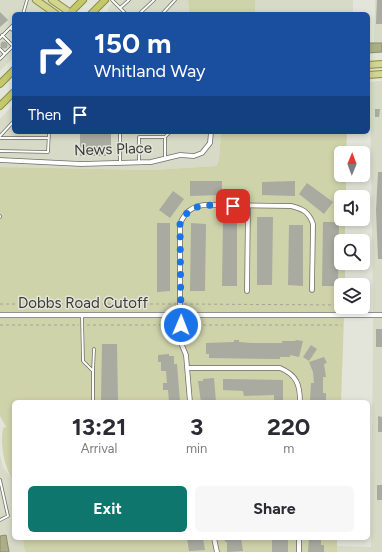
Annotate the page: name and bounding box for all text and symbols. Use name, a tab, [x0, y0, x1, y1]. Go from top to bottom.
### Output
text: 150 m	[94, 26, 171, 60]
icon: right	[28, 28, 80, 80]
text: Whitland Way	[94, 60, 206, 82]
icon: arrive	[69, 104, 91, 126]
text: Then	[28, 106, 61, 124]
street label: News Place	[74, 139, 152, 159]
north arrow	[334, 146, 370, 182]
map controls	[334, 146, 370, 314]
pin	[216, 189, 250, 223]
button: sound	[334, 190, 370, 226]
icon: arrive	[222, 195, 244, 217]
button: search	[334, 234, 370, 270]
button: layers	[334, 278, 370, 314]
street label: Dobbs Road Cutoff	[18, 294, 149, 312]
position arrow	[160, 304, 202, 346]
text: 13:21	[72, 412, 126, 441]
text: 3	[190, 412, 203, 441]
text: 220	[267, 412, 310, 441]
text: Arrival	[81, 441, 117, 456]
text: min	[186, 441, 207, 456]
text: m	[283, 441, 294, 456]
button: Exit	[28, 486, 187, 532]
button: Share	[195, 486, 354, 532]

